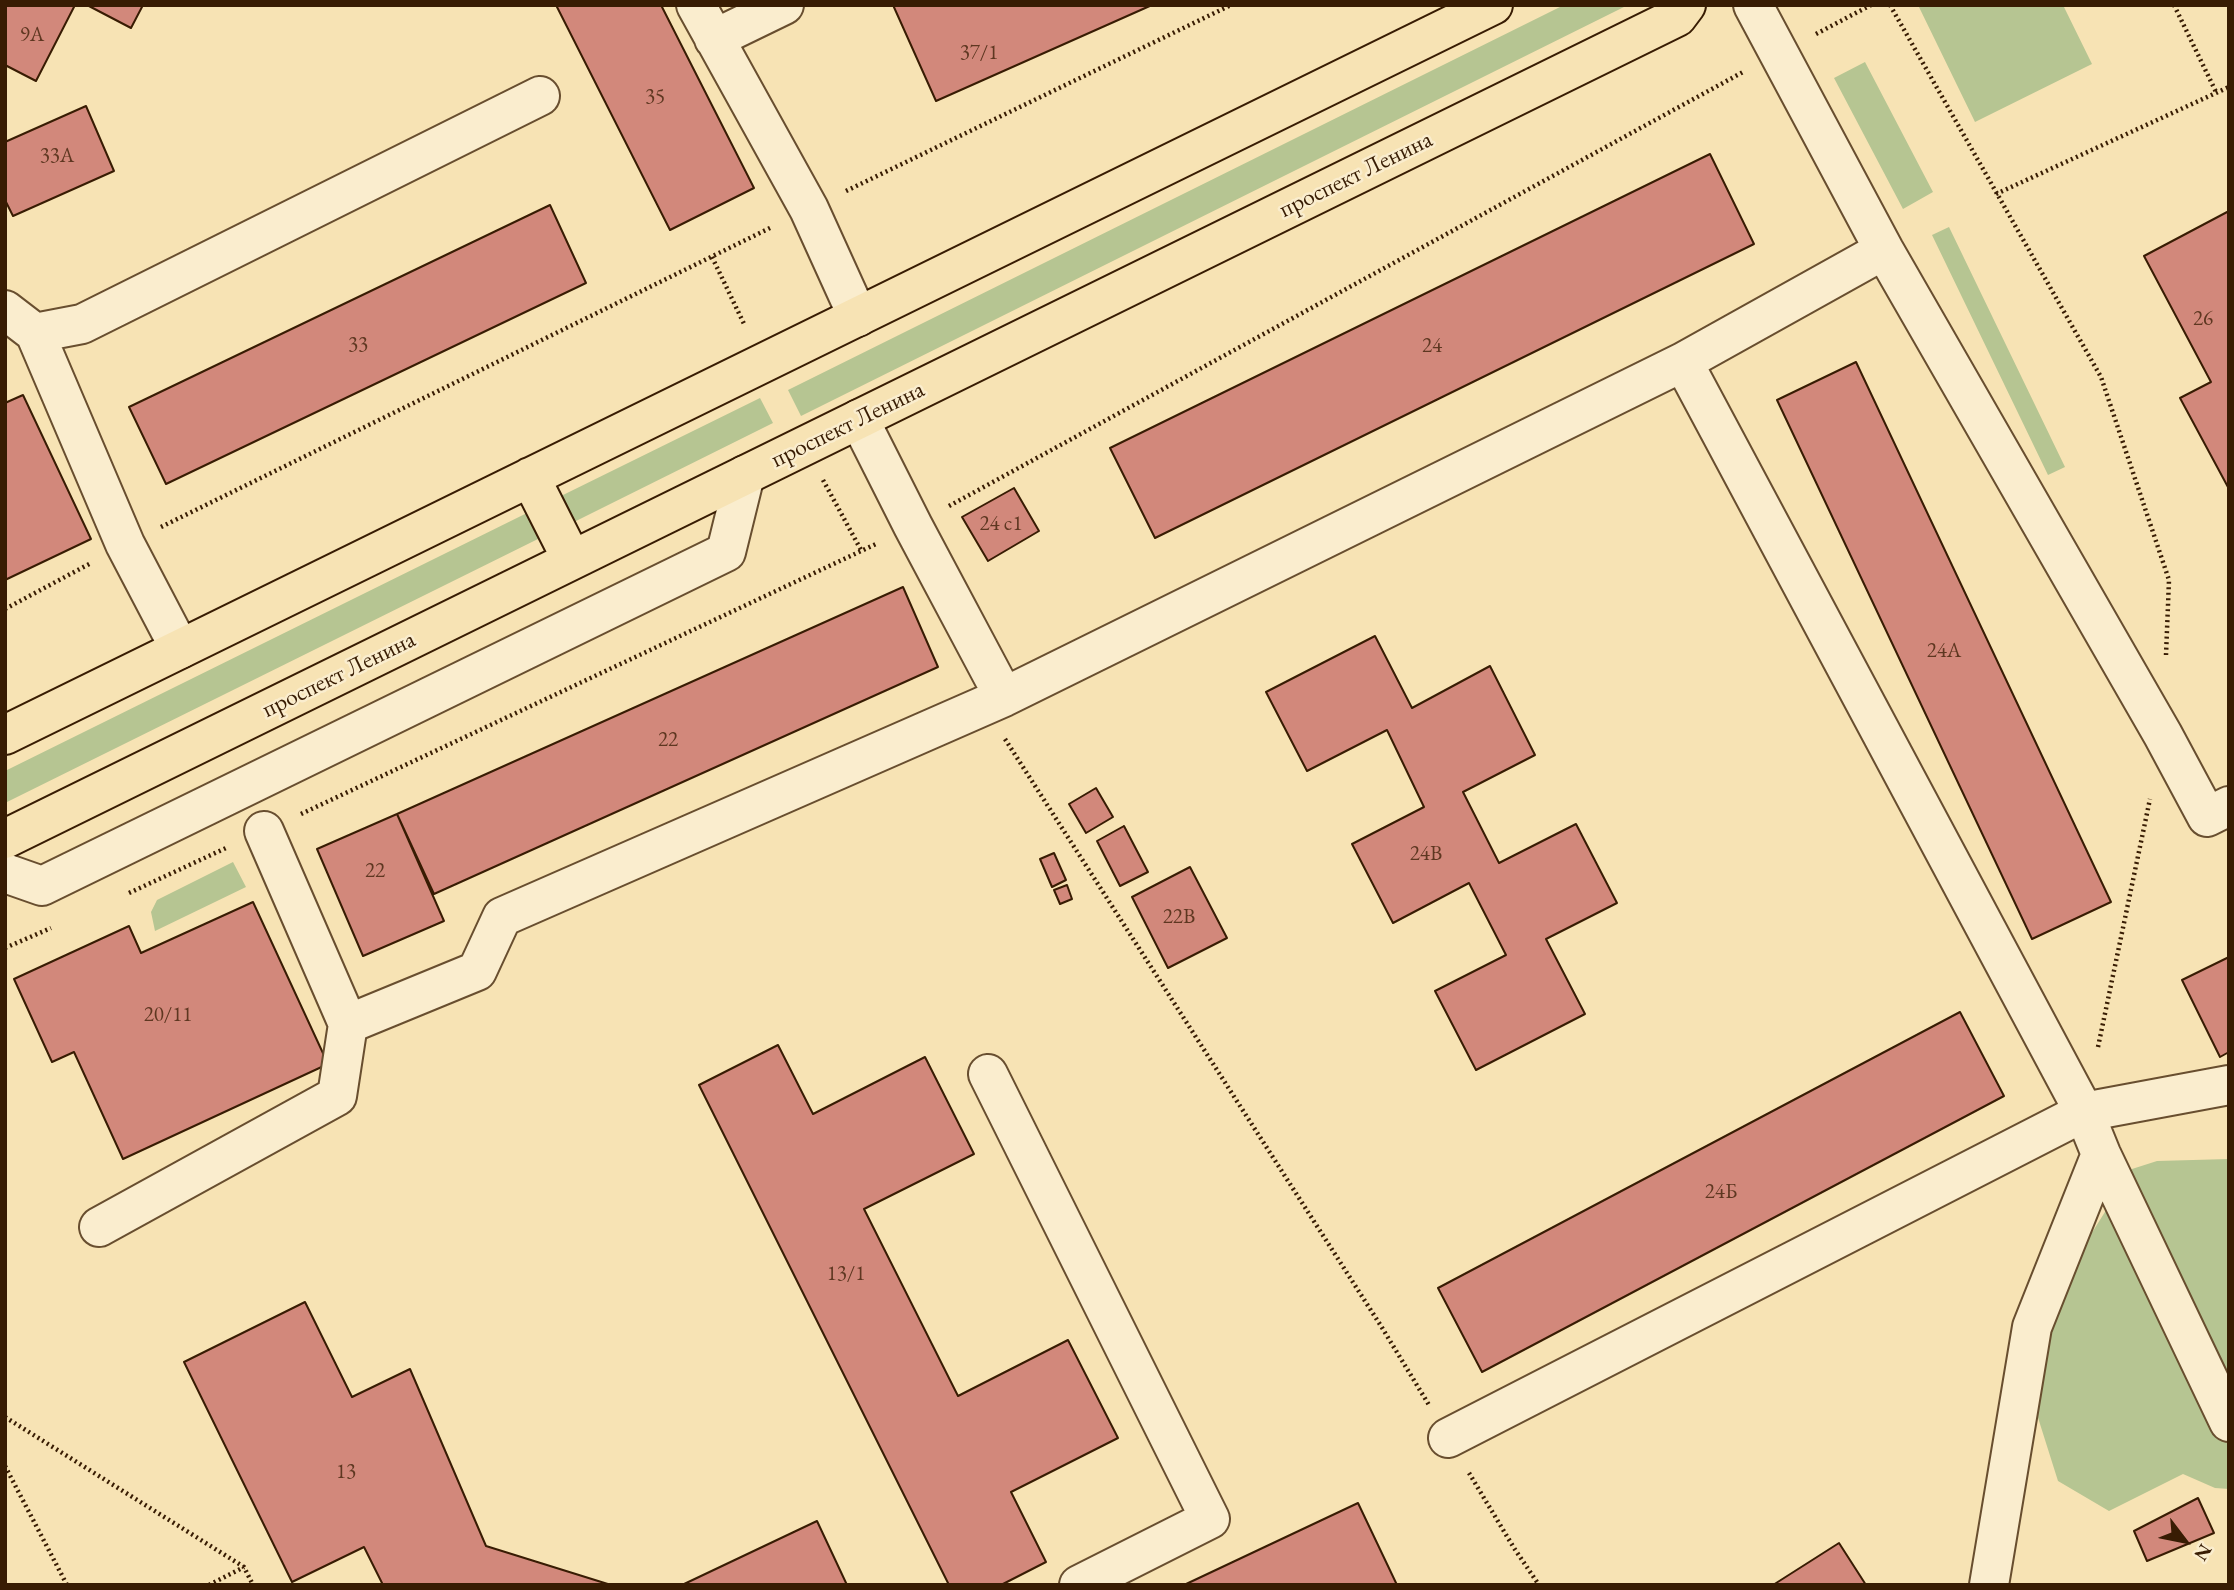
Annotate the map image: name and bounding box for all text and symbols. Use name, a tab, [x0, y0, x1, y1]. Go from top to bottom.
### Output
house number: 9А	[20, 22, 44, 48]
house number: 37/1	[960, 40, 998, 66]
house number: 35	[645, 84, 665, 110]
street label: проспект Ленина	[1275, 125, 1437, 225]
house number: 33А	[40, 143, 74, 169]
house number: 26	[2193, 306, 2213, 332]
house number: 33	[348, 332, 368, 358]
house number: 24	[1422, 333, 1442, 359]
street label: проспект Ленина	[767, 375, 929, 475]
house number: 24 с1	[980, 511, 1022, 537]
street label: проспект Ленина	[258, 625, 420, 725]
house number: 24А	[1927, 638, 1961, 664]
house number: 22	[658, 727, 678, 753]
house number: 24В	[1410, 841, 1442, 867]
house number: 22	[365, 858, 385, 884]
house number: 22В	[1163, 904, 1195, 930]
house number: 20/11	[144, 1002, 192, 1028]
house number: 24Б	[1705, 1179, 1737, 1205]
house number: 13/1	[827, 1261, 865, 1287]
house number: 13	[336, 1459, 356, 1485]
north arrow	[2150, 1506, 2220, 1576]
text: N	[2189, 1539, 2218, 1566]

